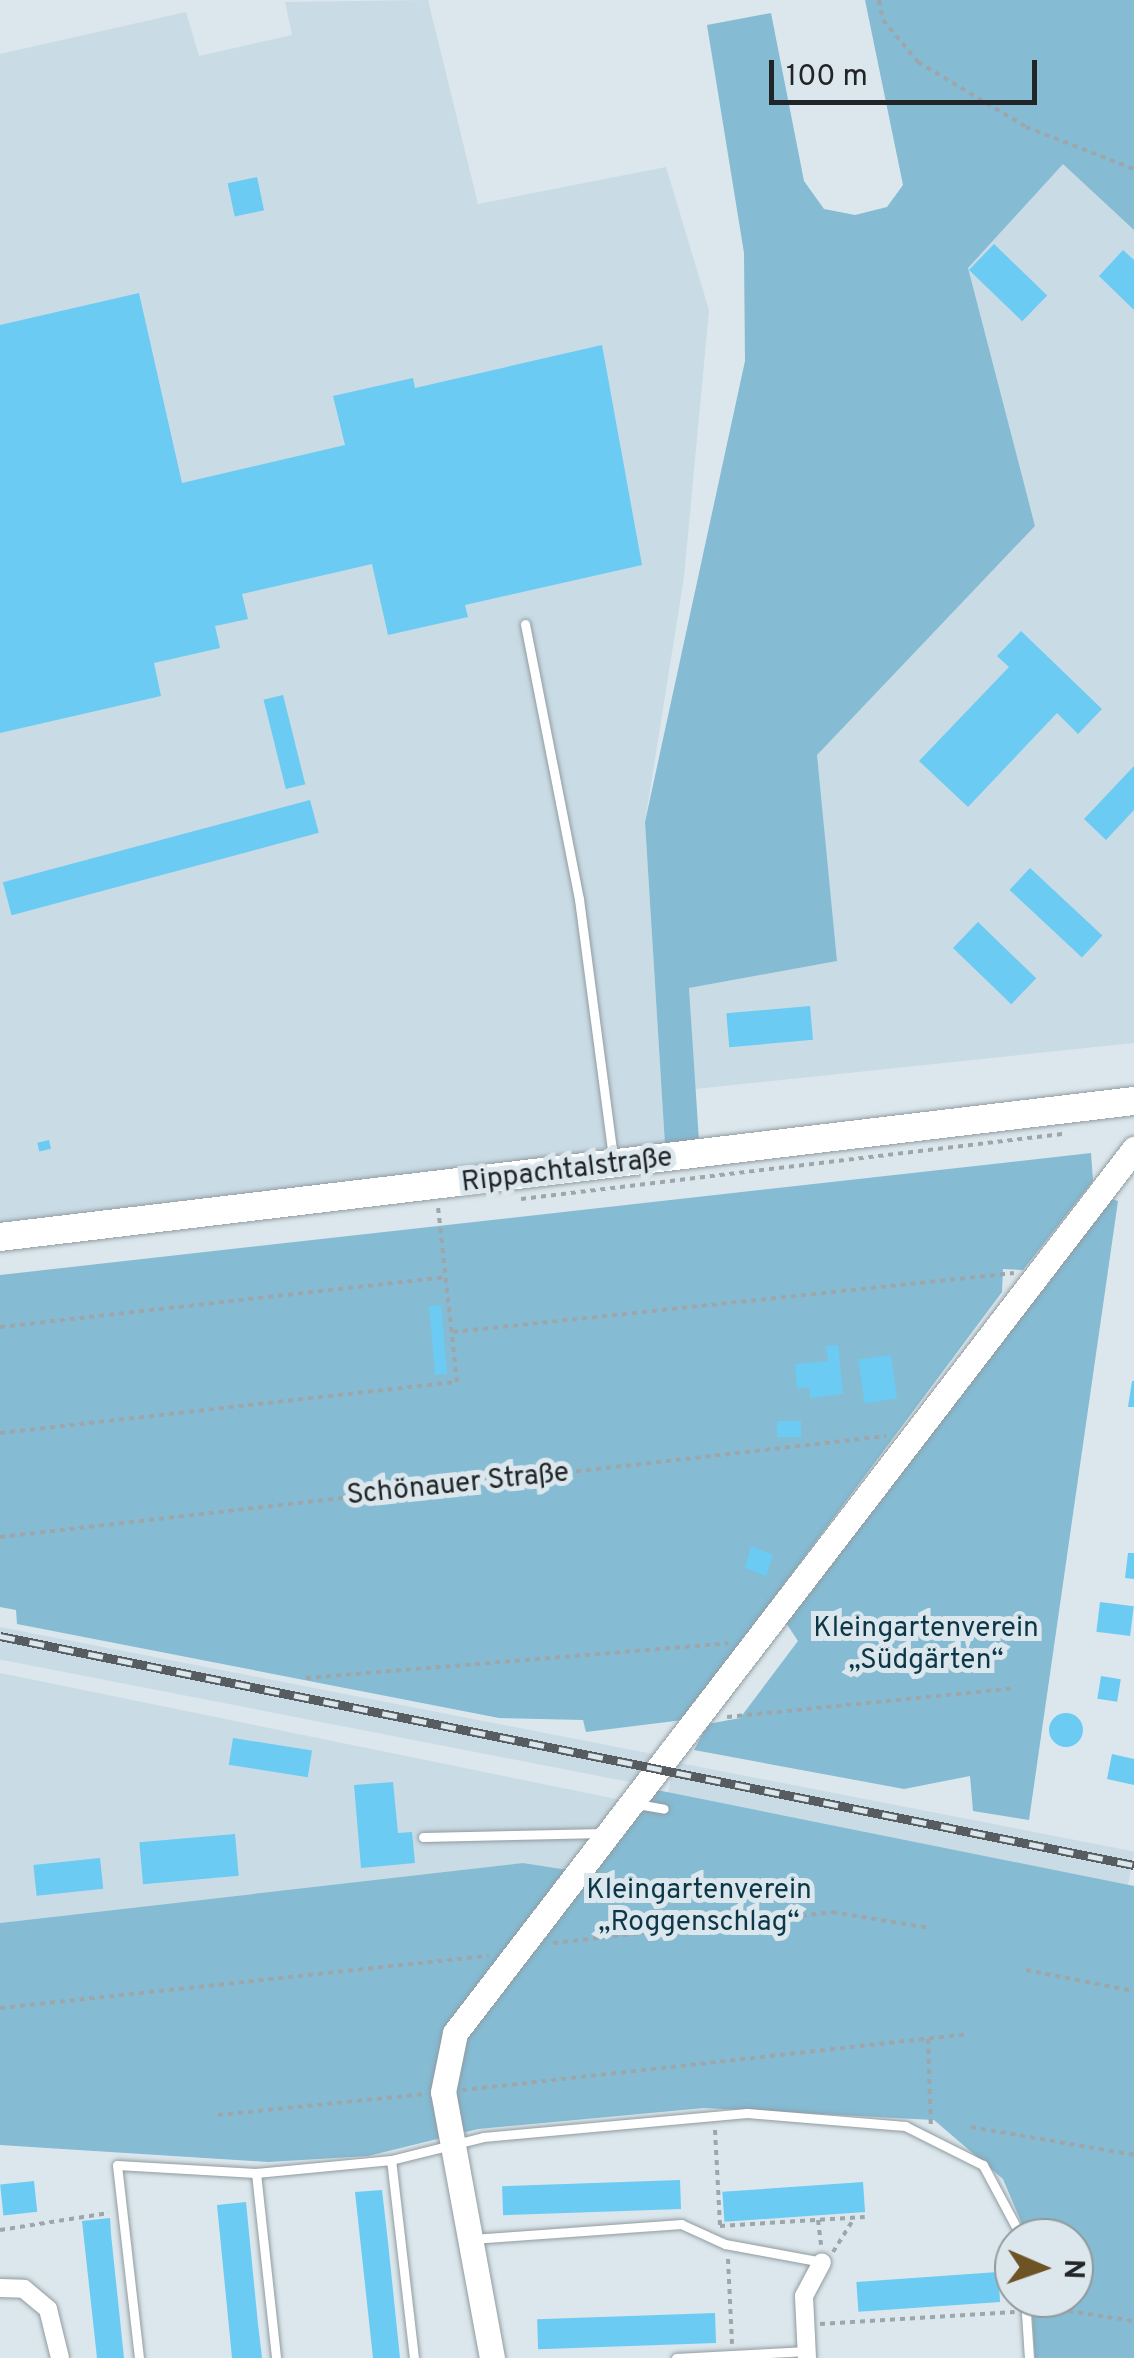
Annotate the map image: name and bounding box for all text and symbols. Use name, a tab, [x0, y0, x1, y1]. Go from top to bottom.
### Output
scale bar	[774, 40, 1042, 102]
text: 100 m	[786, 59, 868, 96]
street label: Rippachtalstraße	[460, 1141, 674, 1201]
street label: Schönauer Straße	[345, 1457, 571, 1513]
park label: Kleingartenverein „Südgärten“	[813, 1612, 1039, 1678]
park label: Kleingartenverein „Roggenschlag“	[586, 1874, 812, 1940]
north arrow	[994, 2218, 1094, 2318]
text: N	[1054, 2258, 1090, 2280]

